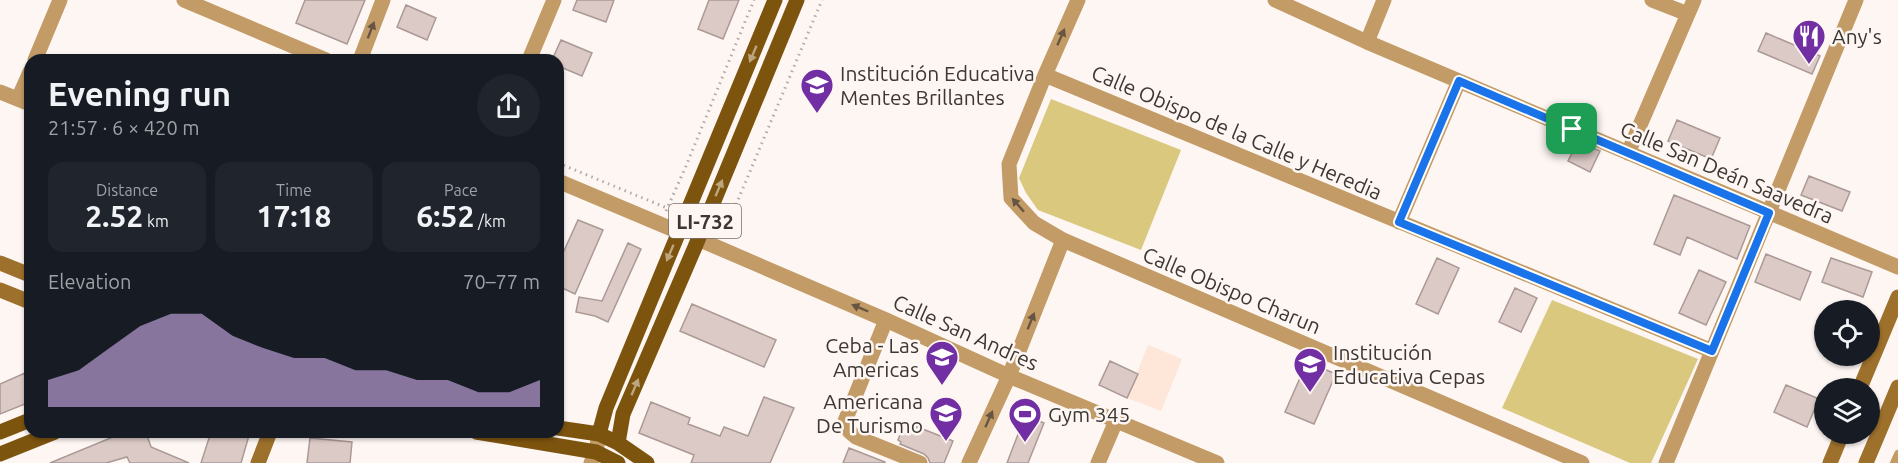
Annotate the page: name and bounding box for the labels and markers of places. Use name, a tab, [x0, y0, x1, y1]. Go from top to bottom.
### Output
restaurant icon: Any's	[1791, 18, 1827, 65]
place label: Any's	[1832, 24, 1882, 48]
place label: Institución Educativa Mentes Brillantes	[840, 61, 1035, 109]
school or university icon: Institución Educativa Mentes Brillantes	[799, 67, 835, 114]
pin	[1546, 103, 1597, 154]
place label: Ceba - Las Americas	[825, 333, 919, 381]
school or university icon: Ceba - Las Americas	[924, 339, 960, 386]
place label: Institución Educativa Cepas	[1333, 340, 1485, 388]
school or university icon: Institución Educativa Cepas	[1292, 346, 1328, 393]
place label: Americana De Turismo	[816, 389, 923, 437]
school or university icon: Americana De Turismo	[928, 395, 964, 442]
sports icon: Gym 345	[1007, 396, 1043, 443]
place label: Gym 345	[1048, 402, 1130, 426]

